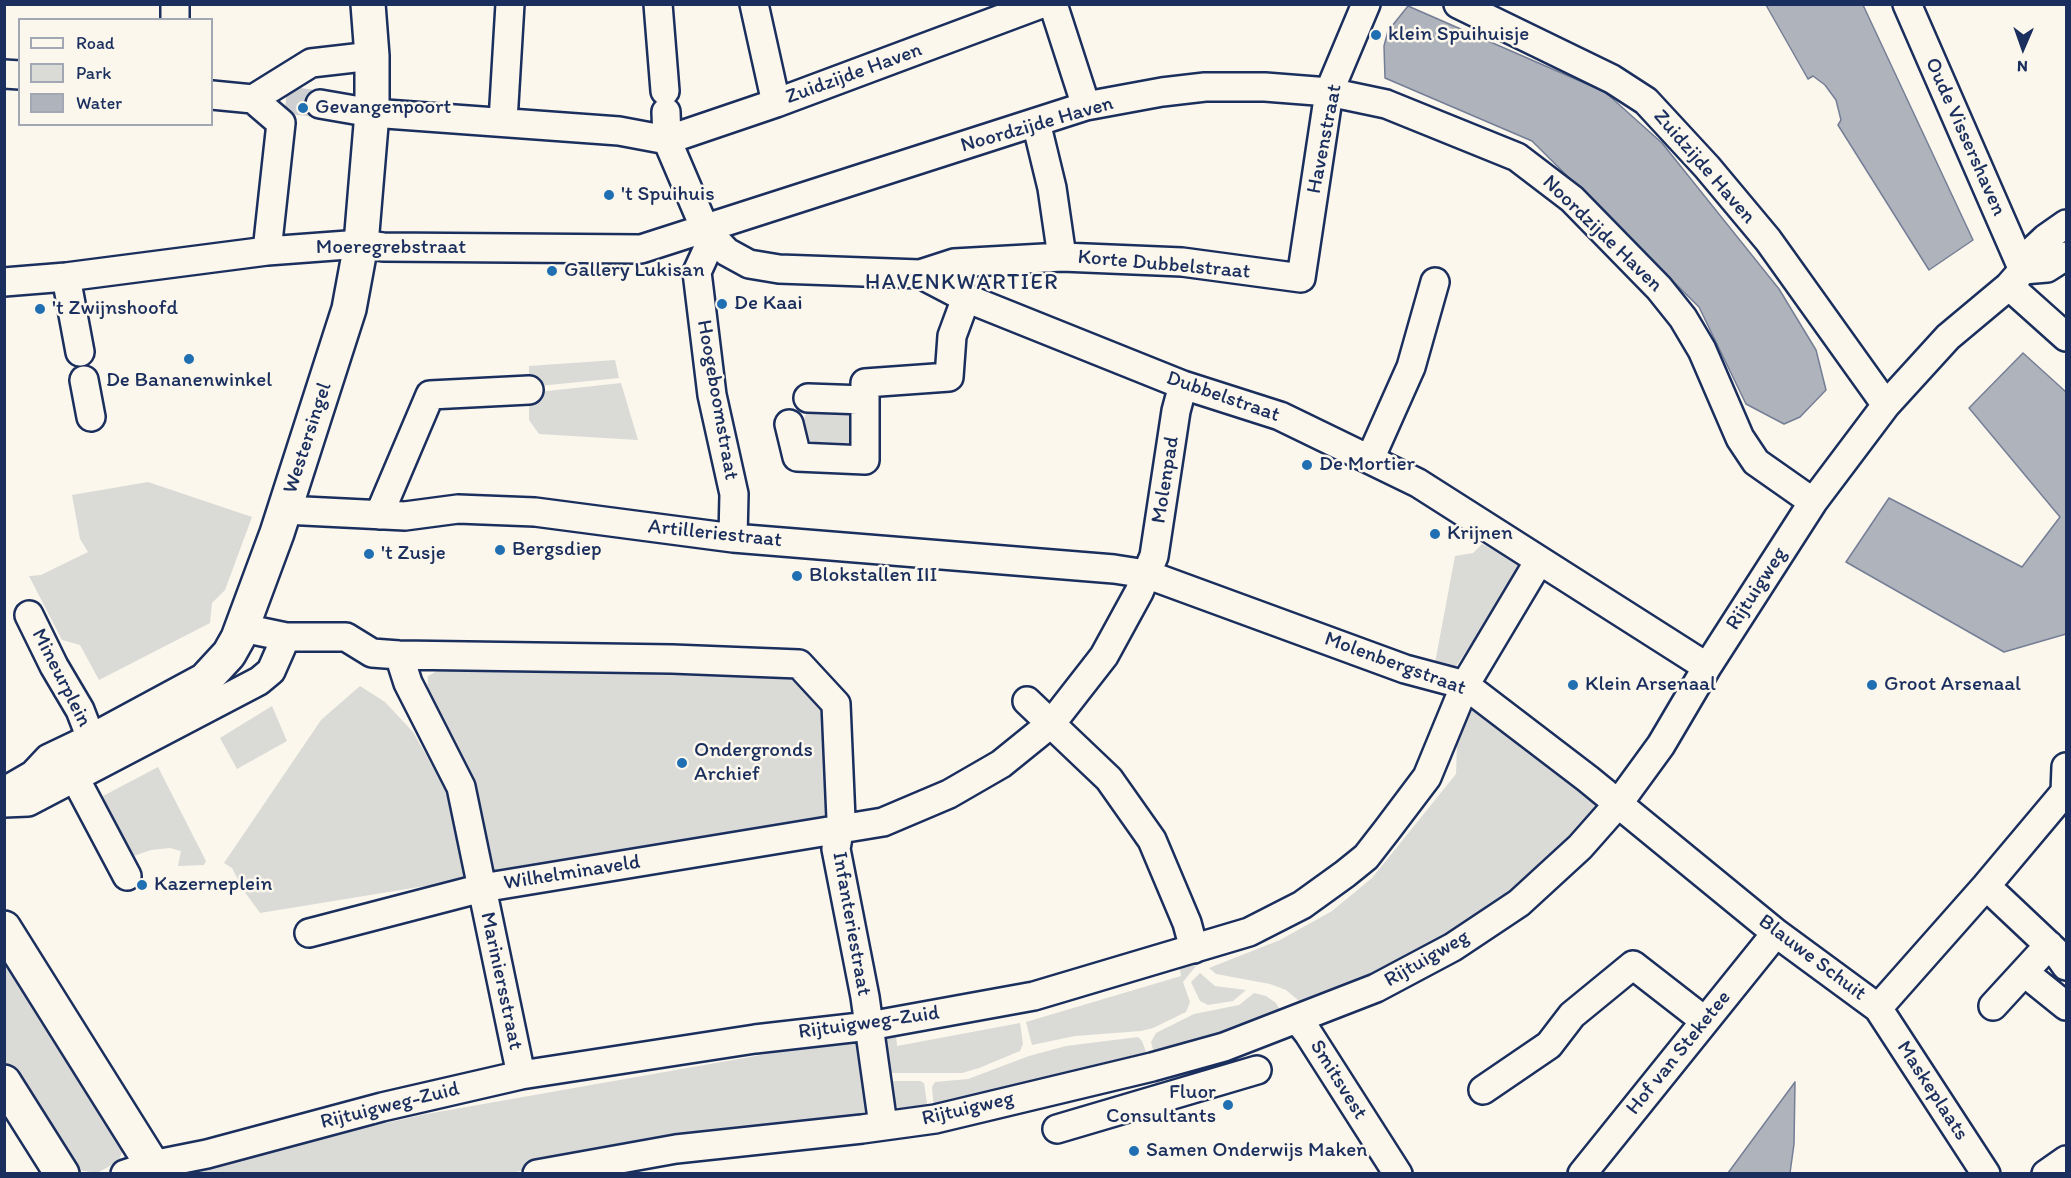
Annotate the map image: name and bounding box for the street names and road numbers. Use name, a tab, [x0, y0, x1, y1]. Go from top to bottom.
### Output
street label: Zuidzijde Haven	[782, 38, 926, 110]
street label: Oude Vissershaven	[1919, 54, 2011, 220]
street label: Havenstraat	[1302, 82, 1348, 196]
street label: Noordzijde Haven	[958, 91, 1116, 159]
street label: Zuidzijde Haven	[1648, 105, 1760, 229]
street label: Noordzijde Haven	[1537, 170, 1667, 298]
street label: Moeregrebstraat	[316, 235, 466, 261]
street label: Korte Dubbelstraat	[1077, 245, 1251, 285]
street label: Hoogeboomstraat	[691, 318, 743, 482]
street label: Dubbelstraat	[1163, 366, 1283, 428]
street label: Westersingel	[278, 379, 338, 497]
street label: Molenpad	[1147, 435, 1185, 525]
street label: Artilleriestraat	[647, 514, 783, 554]
street label: Rijtuigweg	[1721, 543, 1793, 635]
street label: Mineurplein	[25, 625, 97, 731]
street label: Molenbergstraat	[1321, 627, 1469, 701]
street label: Wilhelminaveld	[502, 850, 642, 896]
street label: Infanteriestraat	[826, 850, 876, 998]
street label: Blauwe Schuit	[1753, 909, 1871, 1007]
street label: Mariniersstraat	[474, 910, 528, 1052]
street label: Rijtuigweg	[1380, 925, 1474, 993]
street label: Hof van Steketee	[1621, 986, 1737, 1120]
street label: Rijtuigweg-Zuid	[797, 1001, 941, 1045]
street label: Smitsvest	[1304, 1036, 1372, 1124]
street label: Maskeplaats	[1890, 1036, 1974, 1146]
street label: Rijtuigweg-Zuid	[318, 1077, 462, 1135]
street label: Rijtuigweg	[920, 1086, 1016, 1132]

